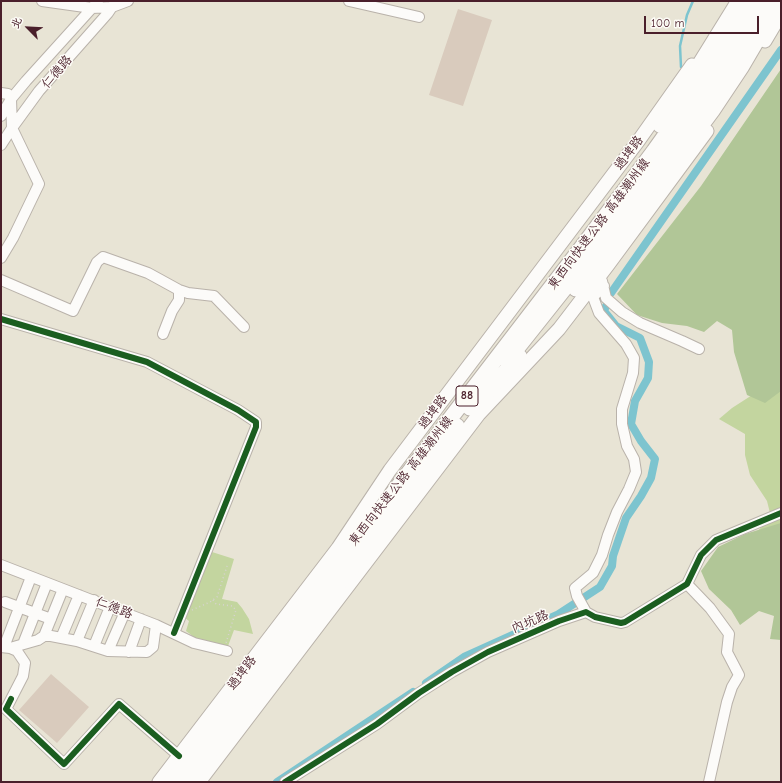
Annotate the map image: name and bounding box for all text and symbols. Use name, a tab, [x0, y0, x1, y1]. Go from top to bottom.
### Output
north arrow	[8, 8, 48, 48]
scale bar	[646, 8, 761, 34]
text: 北	[8, 15, 25, 31]
text: 100 m	[651, 16, 684, 30]
street label: 仁德路	[38, 52, 76, 92]
street label: 過埤路	[611, 133, 647, 173]
street label: 東西向快速公路 高雄潮州線	[545, 155, 653, 293]
road number: 88	[456, 386, 478, 406]
street label: 過埤路	[415, 392, 451, 432]
street label: 東西向快速公路 高雄潮州線	[345, 413, 457, 549]
street label: 仁德路	[93, 594, 135, 622]
street label: 內坑路	[509, 607, 551, 637]
street label: 過埤路	[224, 653, 260, 693]

